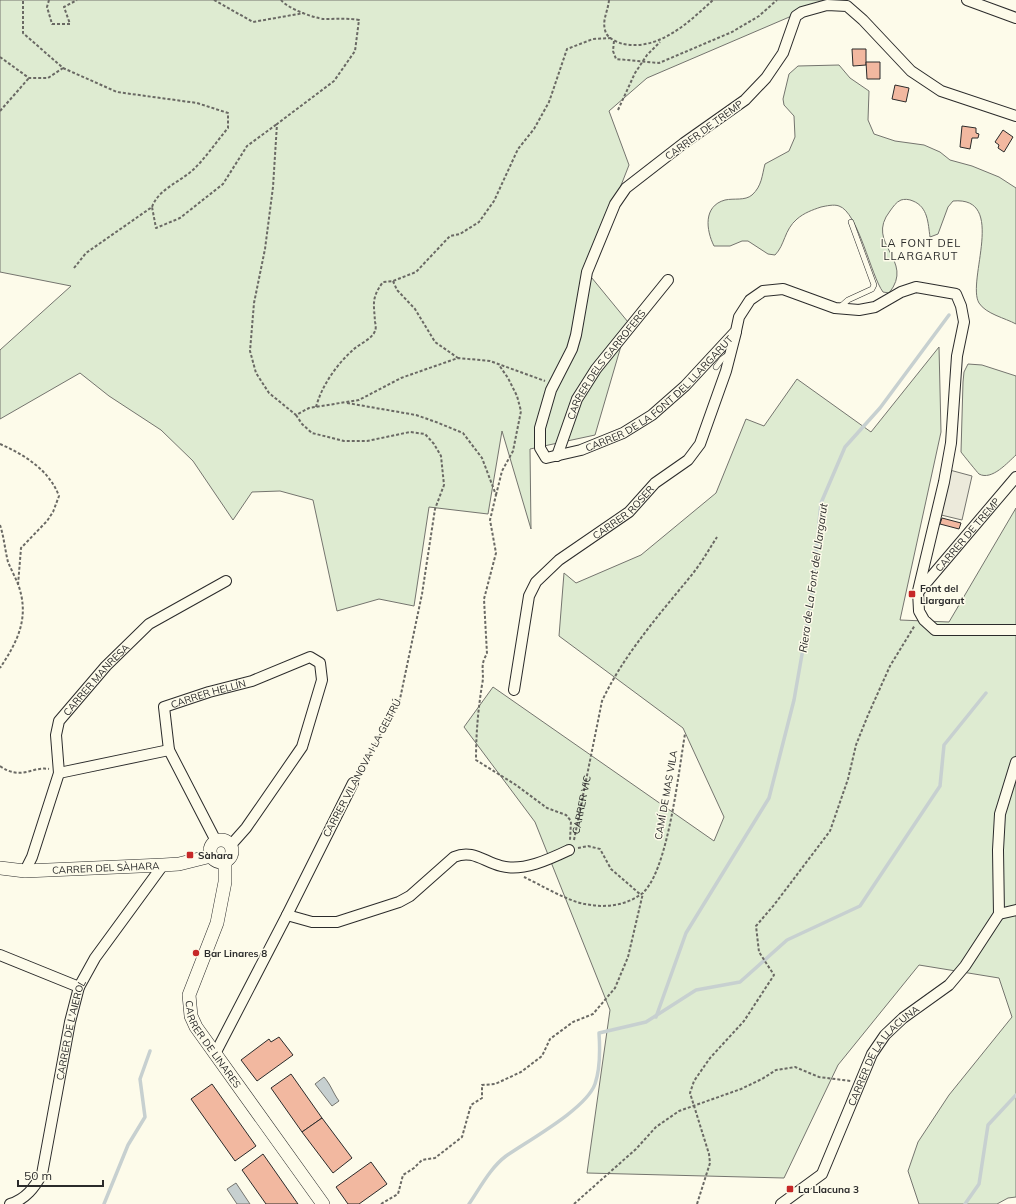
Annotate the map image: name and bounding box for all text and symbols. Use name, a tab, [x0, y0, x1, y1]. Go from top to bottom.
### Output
street label: CARRER DE TREMP	[662, 97, 746, 163]
district label: LA FONT DEL LLARGARUT	[881, 236, 961, 263]
street label: CARRER DELS GARROFERS	[564, 307, 648, 421]
street label: CARRER DE LA FONT DEL LLARGARUT	[583, 332, 735, 454]
street label: CARRER ROSER	[590, 482, 657, 542]
street label: CARRER DE TREMP	[932, 494, 1003, 574]
water label: Riera de La Font del Llargarut	[796, 501, 831, 654]
place label: Font del Llargarut	[920, 582, 965, 607]
marker: Font del Llargarut	[907, 589, 917, 599]
street label: CARRER MANRESA	[60, 640, 132, 718]
street label: CARRER HELLÍN	[169, 676, 247, 711]
street label: CARRER VILANOVA I LA GELTRÚ	[320, 697, 404, 839]
street label: CAMÍ DE MAS VILA	[652, 749, 680, 841]
street label: CARRER VIC	[569, 774, 593, 835]
place label: Sàhara	[198, 849, 233, 862]
marker: Sàhara	[185, 850, 195, 860]
street label: CARRER DEL SÀHARA	[52, 859, 160, 876]
place label: Bar Linares 8	[204, 947, 267, 960]
marker: Bar Linares 8	[191, 948, 201, 958]
street label: CARRER DE L'AIEROL	[53, 977, 89, 1081]
street label: CARRER DE LINARES	[183, 1000, 244, 1090]
street label: CARRER DE LA LLACUNA	[845, 1002, 922, 1108]
scale bar	[18, 1162, 103, 1188]
text: 50 m	[24, 1168, 52, 1183]
place label: La Llacuna 3	[798, 1183, 859, 1196]
marker: La Llacuna 3	[785, 1184, 795, 1194]

